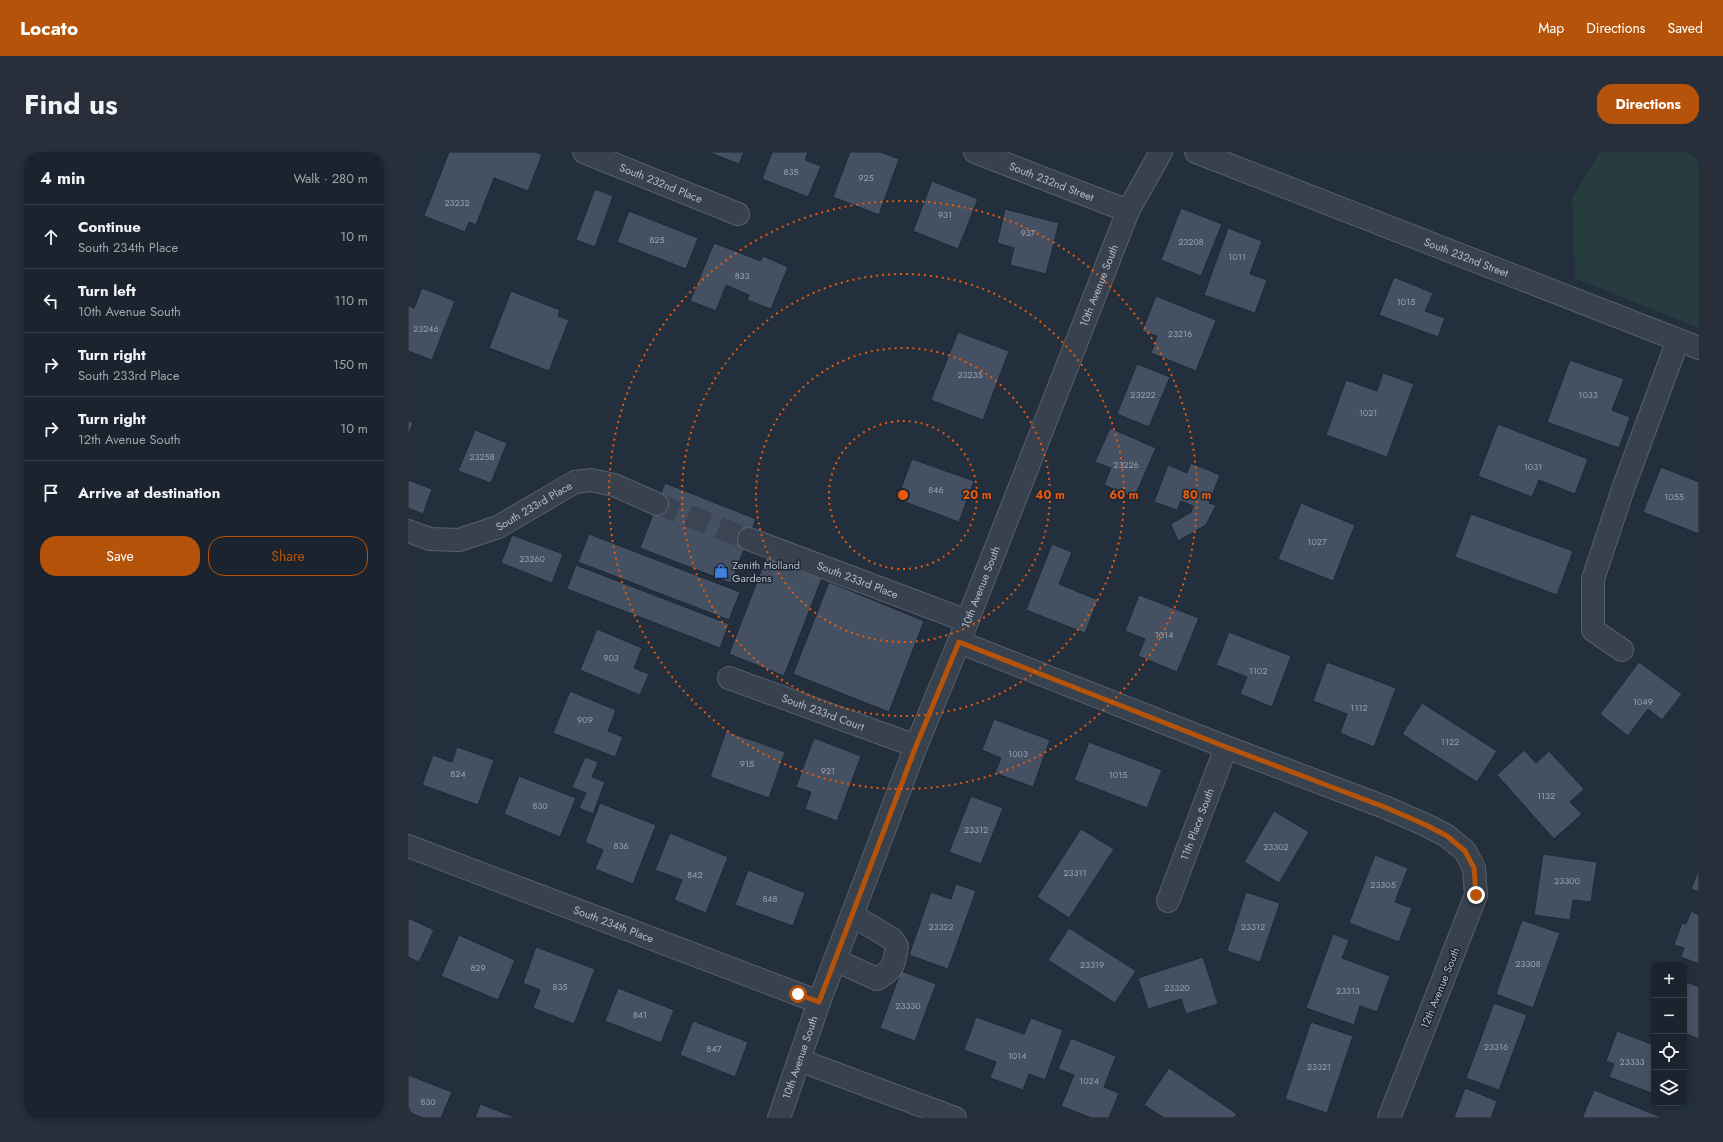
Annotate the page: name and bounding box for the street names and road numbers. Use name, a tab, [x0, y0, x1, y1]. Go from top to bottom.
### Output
street label: South 232nd Street	[1007, 158, 1097, 205]
street label: South 232nd Place	[617, 159, 705, 207]
street label: South 232nd Street	[1421, 234, 1511, 281]
street label: 10th Avenue South	[1075, 242, 1122, 329]
street label: South 233rd Place	[493, 477, 575, 535]
street label: 10th Avenue South	[957, 544, 1004, 631]
street label: South 233rd Place	[814, 557, 901, 603]
street label: South 233rd Court	[779, 690, 867, 735]
street label: 11th Place South	[1176, 786, 1218, 863]
street label: South 234th Place	[571, 902, 656, 947]
street label: 12th Avenue South	[1416, 945, 1464, 1031]
street label: 10th Avenue South	[778, 1014, 822, 1101]

